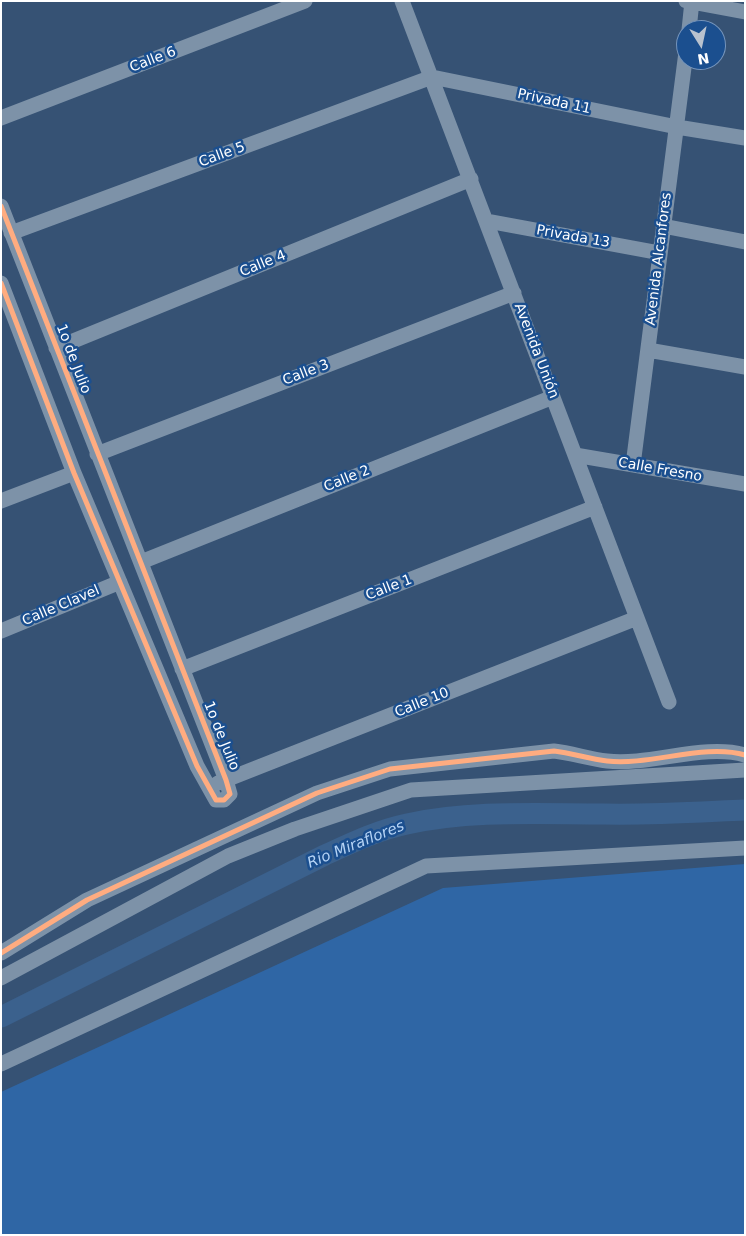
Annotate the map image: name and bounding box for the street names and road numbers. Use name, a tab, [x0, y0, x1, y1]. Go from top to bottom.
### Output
street label: Calle 6	[128, 44, 178, 76]
street label: Privada 11	[516, 86, 592, 118]
street label: Calle 5	[197, 139, 247, 171]
street label: Avenida Alcanfores	[643, 192, 675, 326]
street label: Privada 13	[535, 222, 611, 252]
street label: Calle 4	[238, 247, 288, 281]
street label: Avenida Unión	[510, 301, 562, 401]
street label: 1o de Julio	[52, 322, 94, 396]
street label: Calle 3	[281, 357, 331, 389]
street label: Calle Fresno	[617, 454, 703, 486]
street label: Calle 2	[322, 462, 372, 496]
street label: Calle 1	[364, 572, 414, 604]
street label: Calle Clavel	[20, 582, 102, 630]
street label: Calle 10	[392, 685, 452, 721]
street label: 1o de Julio	[199, 699, 243, 773]

